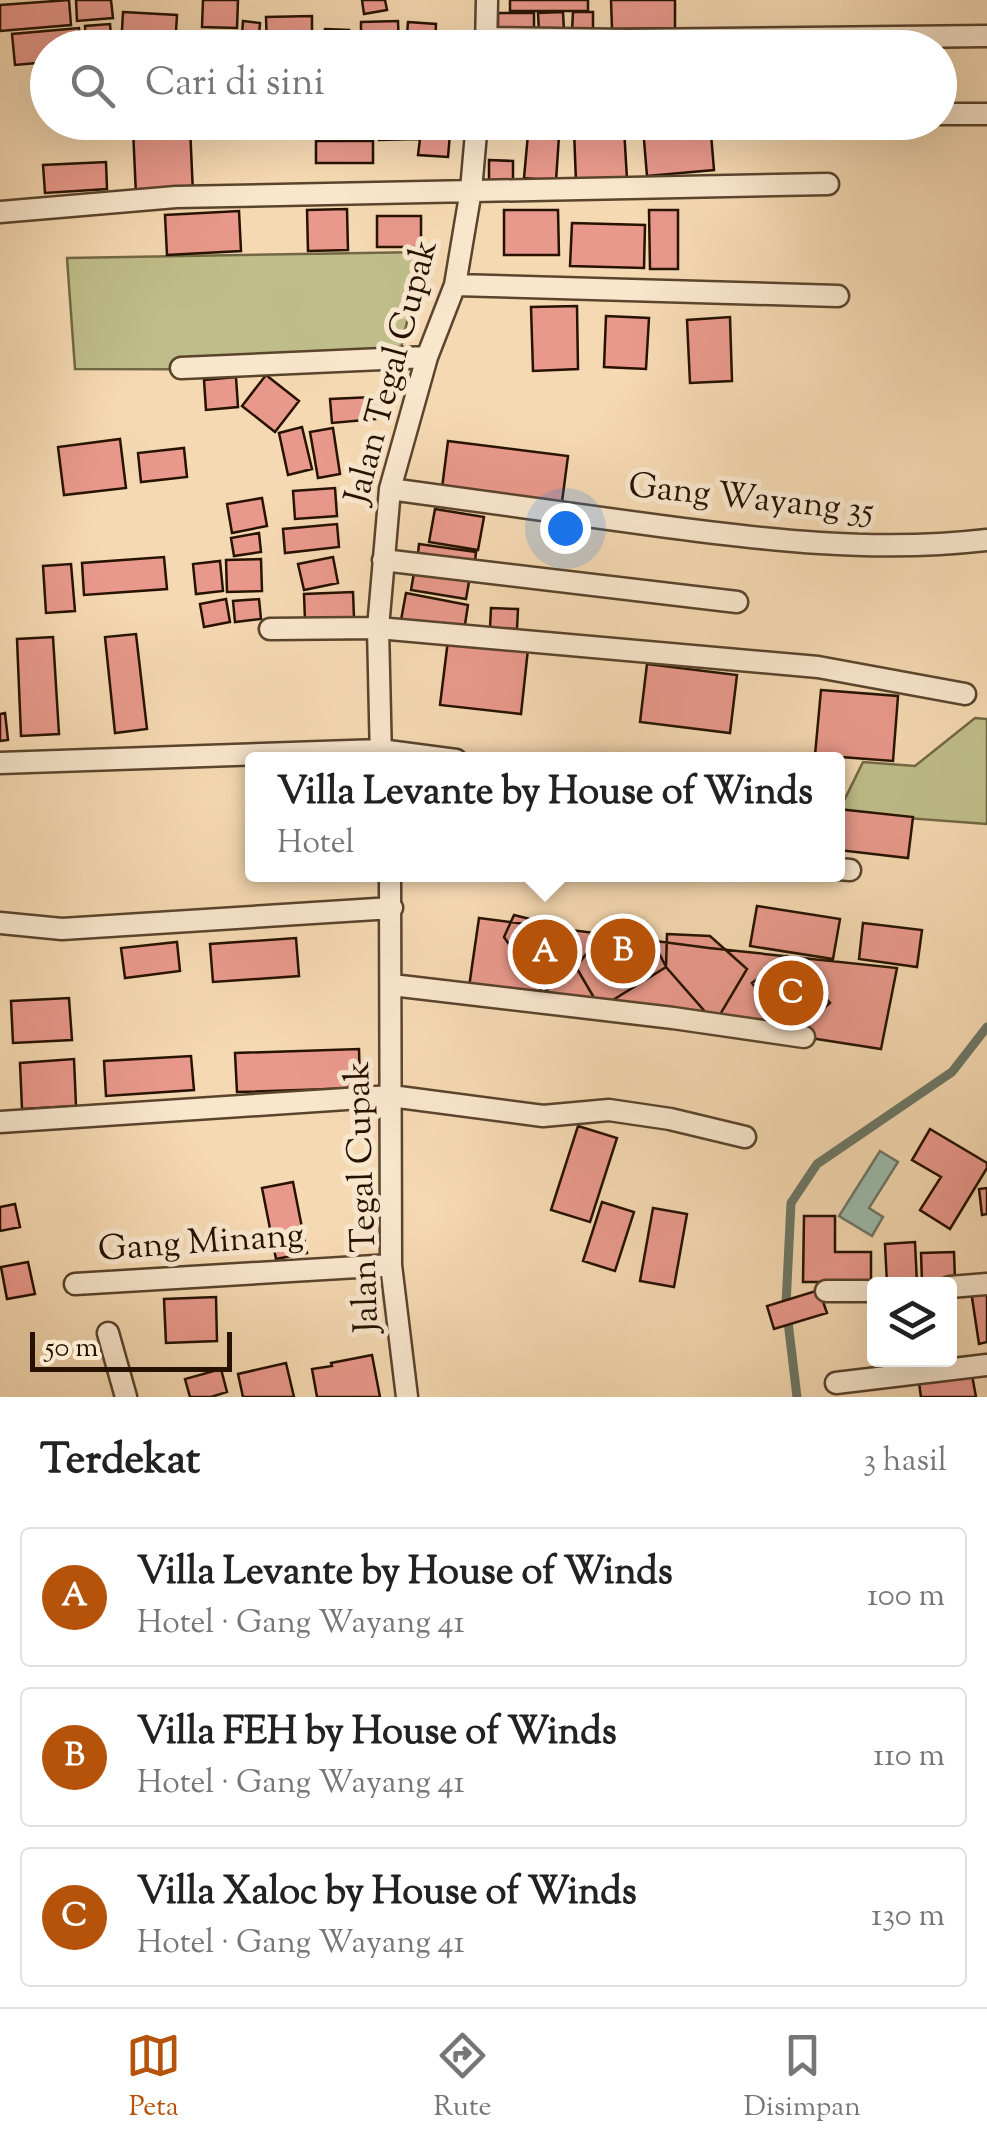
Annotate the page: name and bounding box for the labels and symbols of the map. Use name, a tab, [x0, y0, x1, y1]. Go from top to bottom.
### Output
street label: Jalan Tegal Cupak	[333, 234, 453, 511]
street label: Gang Wayang 35	[626, 462, 876, 538]
your location	[540, 503, 591, 554]
pin: A	[512, 914, 578, 990]
pin: B	[590, 914, 656, 988]
pin: C	[758, 956, 824, 1030]
street label: Jalan Tegal Cupak	[334, 1061, 394, 1335]
street label: Gang Minang	[96, 1211, 306, 1277]
scale bar	[30, 1327, 232, 1372]

